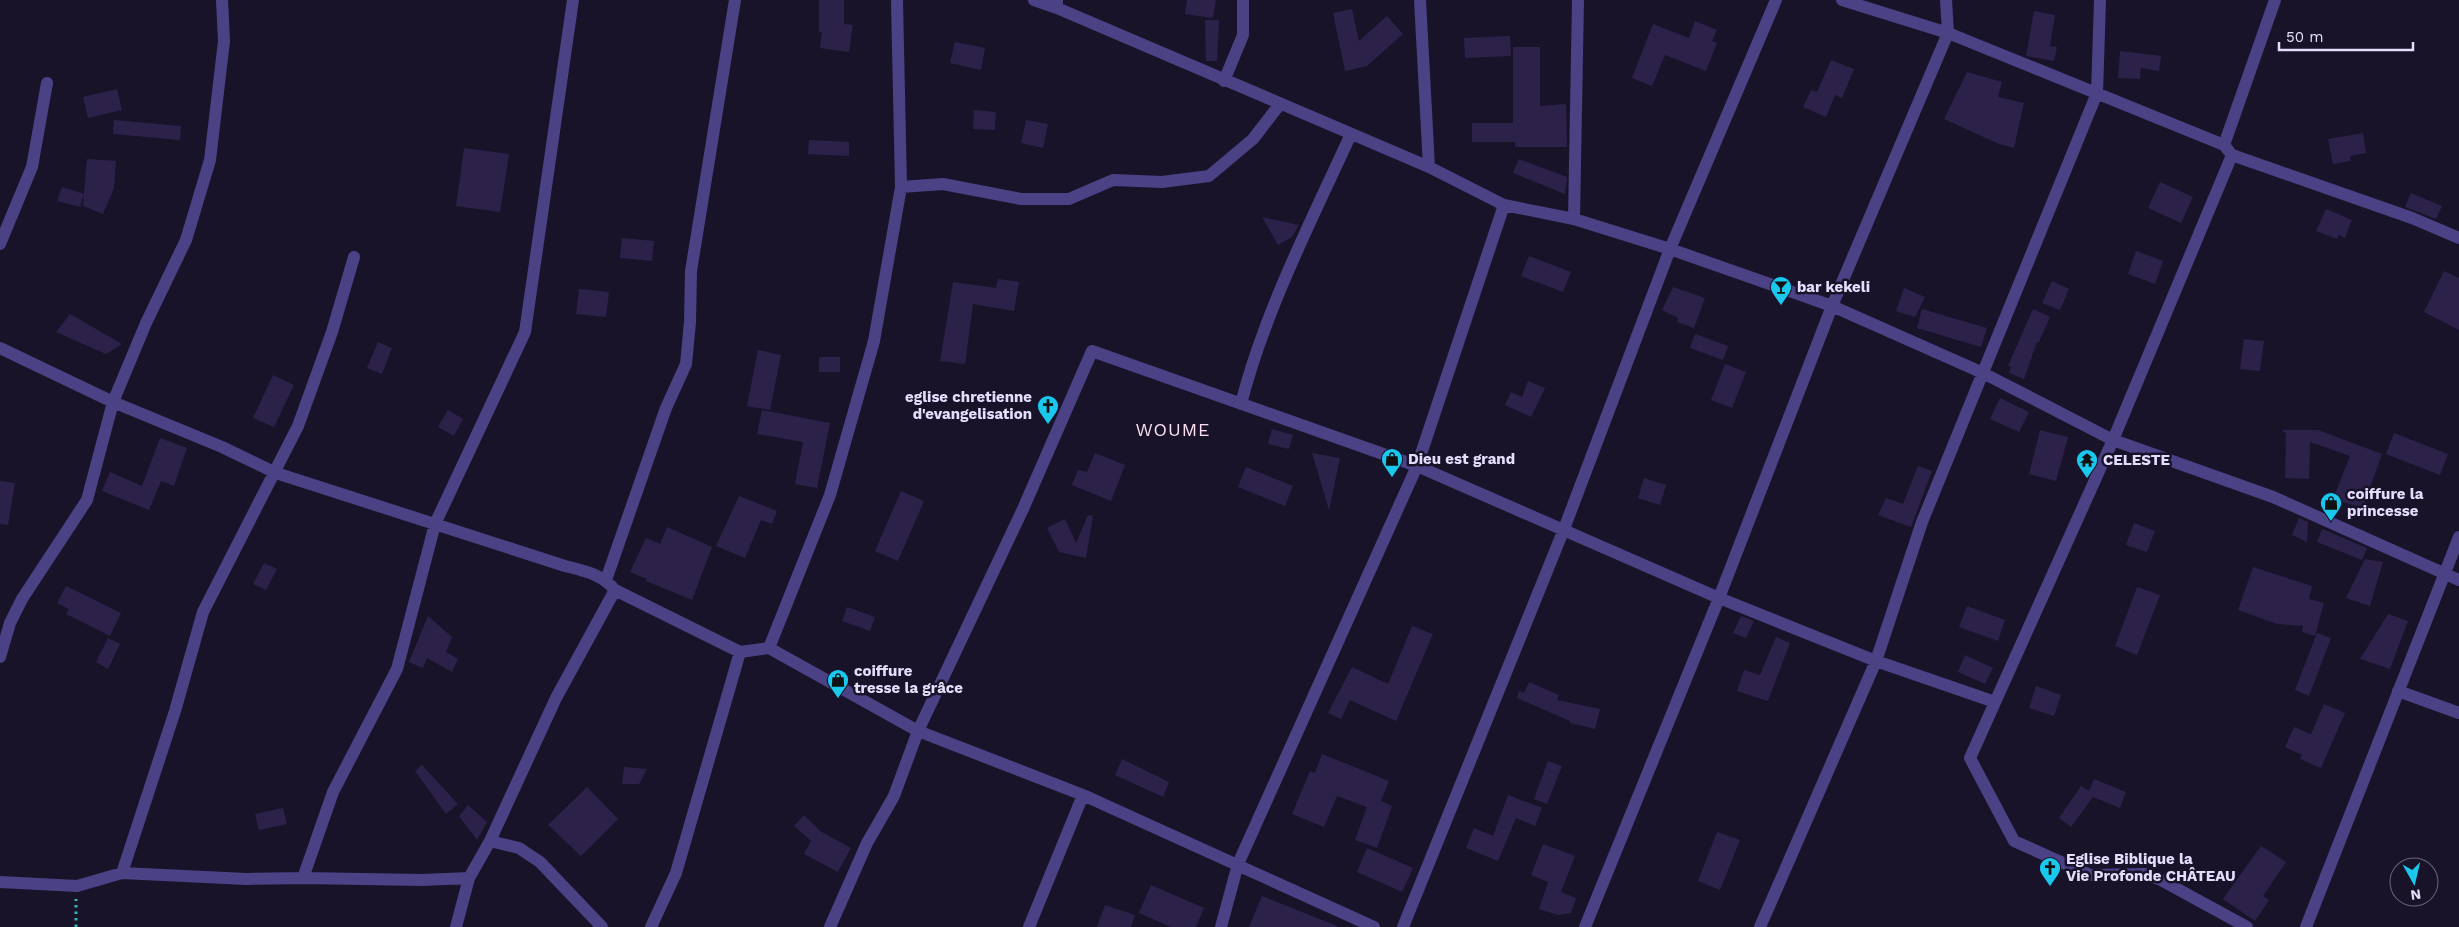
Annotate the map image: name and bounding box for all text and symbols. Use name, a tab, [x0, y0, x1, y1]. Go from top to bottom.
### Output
scale bar	[2279, 20, 2413, 52]
text: 50 m	[2286, 28, 2323, 46]
bar icon: bar kekeli	[1769, 275, 1793, 306]
place label: bar kekeli	[1797, 278, 1870, 296]
place label: eglise chretienne d'evangelisation	[905, 388, 1032, 423]
church icon: eglise chretienne d'evangelisation	[1036, 394, 1060, 425]
district label: WOUME	[1135, 419, 1211, 440]
shop icon: Dieu est grand	[1380, 447, 1404, 478]
temple icon: CELESTE	[2075, 448, 2099, 479]
place label: Dieu est grand	[1408, 450, 1515, 468]
place label: CELESTE	[2103, 451, 2170, 469]
place label: coiffure la princesse	[2347, 485, 2424, 520]
shop icon: coiffure la princesse	[2319, 491, 2343, 522]
place label: coiffure tresse la grâce	[854, 662, 963, 697]
shop icon: coiffure tresse la grâce	[826, 668, 850, 699]
place label: Eglise Biblique la Vie Profonde CHÂTEAU	[2066, 850, 2236, 885]
church icon: Eglise Biblique la Vie Profonde CHÂTEAU	[2038, 856, 2062, 887]
north arrow	[2389, 857, 2439, 907]
text: N	[2410, 886, 2422, 904]

